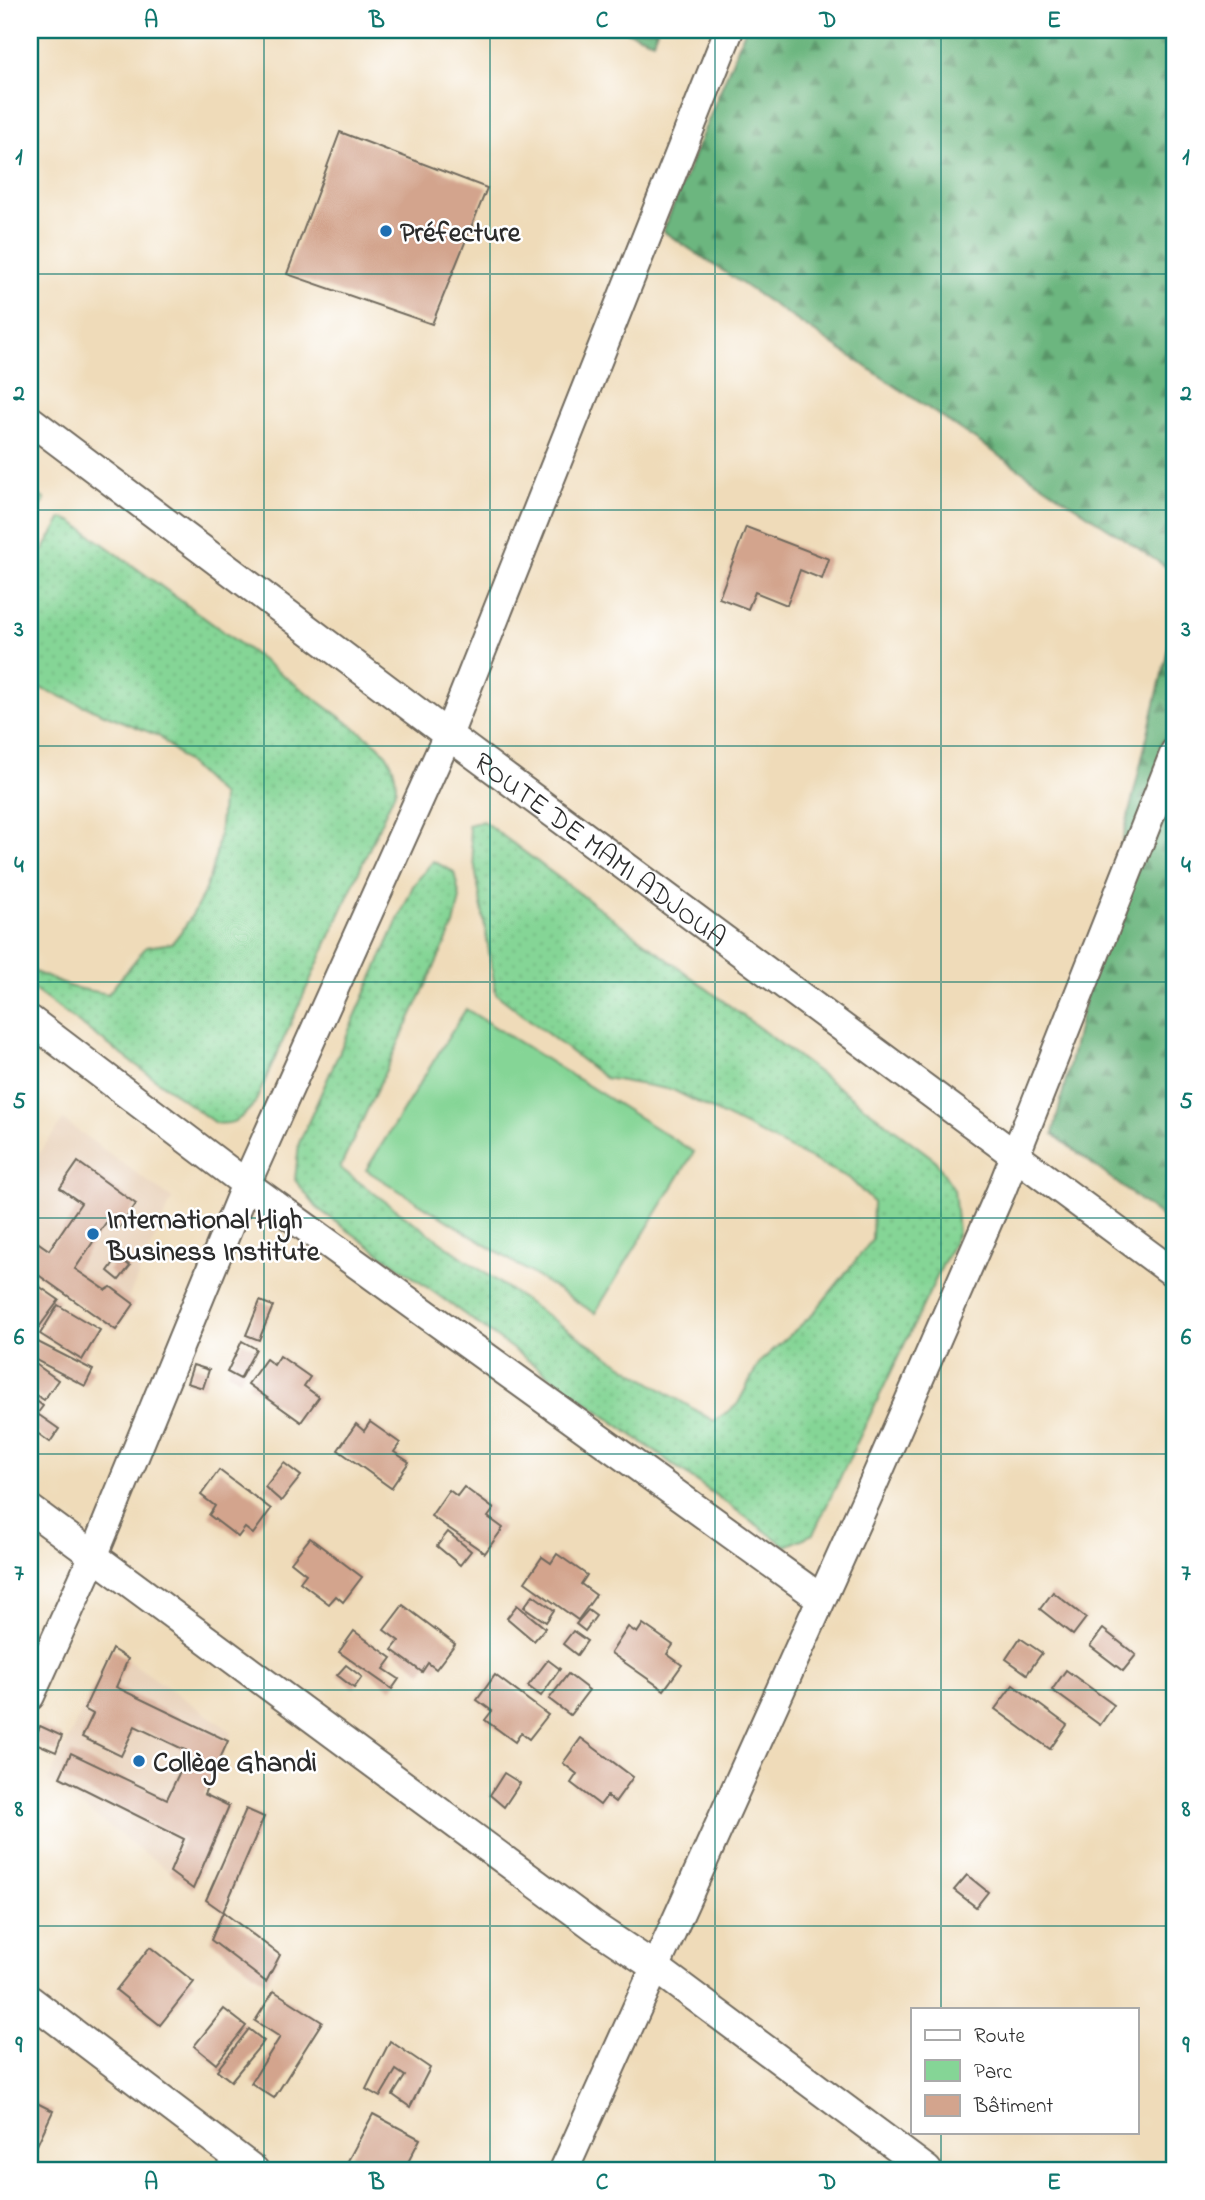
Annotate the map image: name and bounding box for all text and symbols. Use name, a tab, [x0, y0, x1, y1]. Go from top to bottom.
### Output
text: A	[144, 5, 158, 38]
text: B	[368, 5, 385, 38]
text: C	[596, 5, 609, 38]
text: D	[819, 5, 836, 38]
text: E	[1047, 5, 1061, 38]
text: 1	[15, 142, 23, 175]
text: 1	[1182, 142, 1190, 175]
place label: Préfecture	[400, 214, 522, 255]
marker: Préfecture	[378, 223, 394, 239]
text: 2	[12, 378, 25, 411]
text: 2	[1179, 378, 1192, 411]
text: 3	[13, 614, 24, 647]
text: 3	[1180, 614, 1191, 647]
street label: ROUTE DE MAMI ADJOUA	[464, 744, 734, 959]
text: 4	[14, 850, 24, 883]
text: 4	[1181, 850, 1191, 883]
text: 5	[12, 1086, 26, 1119]
text: 5	[1179, 1086, 1193, 1119]
place label: International High Business Institute	[105, 1201, 321, 1274]
marker: International High Business Institute	[85, 1226, 101, 1242]
text: 6	[14, 1322, 25, 1355]
text: 6	[1181, 1322, 1192, 1355]
text: 7	[14, 1558, 24, 1591]
text: 7	[1181, 1558, 1191, 1591]
place label: Collège Ghandi	[153, 1744, 317, 1786]
marker: Collège Ghandi	[131, 1753, 147, 1769]
text: 8	[14, 1794, 24, 1827]
text: 8	[1181, 1794, 1191, 1827]
legend	[911, 2008, 1138, 2134]
text: Route	[974, 2022, 1026, 2052]
text: 9	[15, 2030, 24, 2063]
text: 9	[1182, 2030, 1191, 2063]
text: Parc	[974, 2058, 1013, 2088]
text: Bâtiment	[973, 2092, 1053, 2122]
text: A	[144, 2167, 158, 2200]
text: B	[368, 2167, 385, 2200]
text: C	[596, 2167, 609, 2200]
text: D	[819, 2167, 836, 2200]
text: E	[1047, 2167, 1061, 2200]

